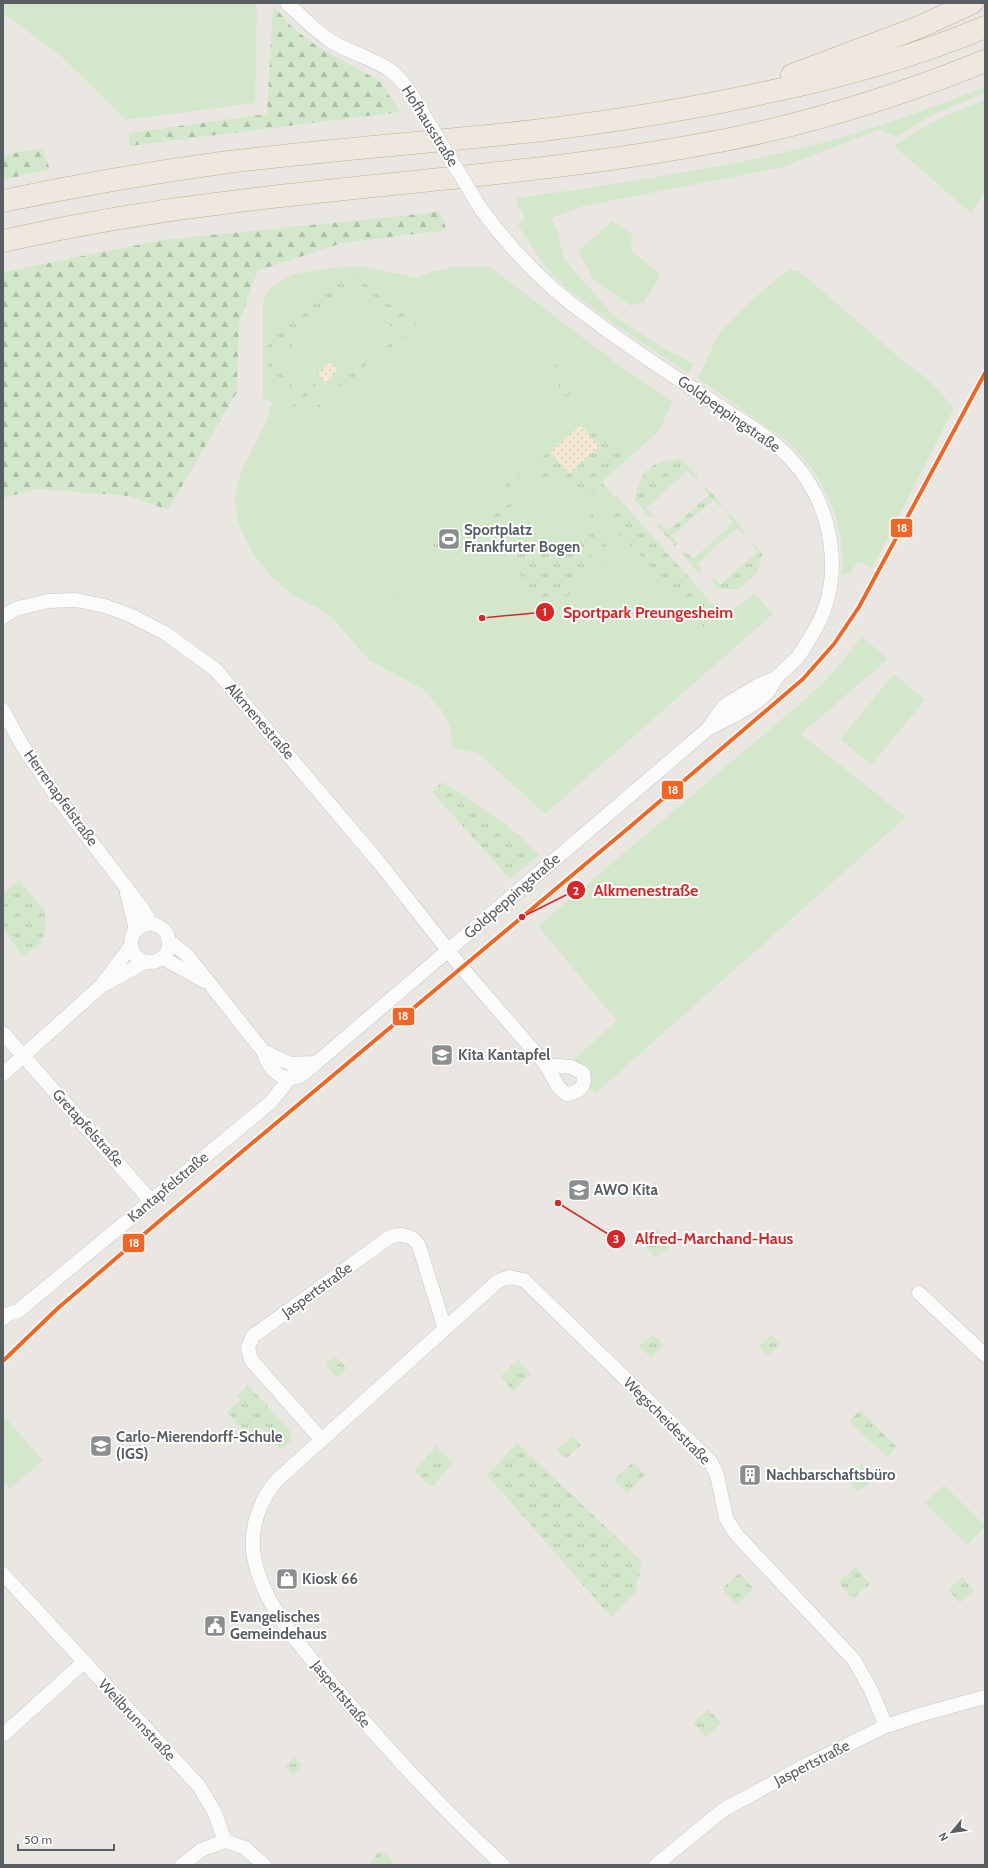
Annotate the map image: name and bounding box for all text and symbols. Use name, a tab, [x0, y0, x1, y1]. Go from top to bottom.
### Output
street label: Hofhausstraße	[398, 82, 462, 170]
street label: Goldpeppingstraße	[674, 372, 784, 456]
line badge: 18	[890, 518, 913, 538]
place label: Sportplatz Frankfurter Bogen	[464, 521, 580, 556]
text: 18	[897, 521, 908, 535]
sports icon: Sportplatz Frankfurter Bogen	[436, 526, 462, 552]
callout: Sportpark Preungesheim	[535, 598, 741, 626]
text: Sportpark Preungesheim	[563, 603, 733, 622]
text: 1	[543, 604, 547, 619]
street label: Alkmenestraße	[222, 679, 298, 763]
street label: Herrenapfelstraße	[20, 746, 102, 850]
line badge: 18	[661, 780, 684, 800]
text: 18	[668, 783, 679, 797]
street label: Goldpeppingstraße	[460, 849, 564, 943]
callout: Alkmenestraße	[566, 876, 707, 904]
text: Alkmenestraße	[594, 881, 698, 900]
text: 2	[573, 883, 579, 898]
line badge: 18	[392, 1007, 415, 1026]
text: 18	[398, 1009, 409, 1023]
school or university icon: Kita Kantapfel	[429, 1042, 455, 1068]
place label: Kita Kantapfel	[458, 1046, 550, 1064]
street label: Gretapfelstraße	[48, 1086, 128, 1171]
street label: Kantapfelstraße	[124, 1148, 212, 1226]
school or university icon: AWO Kita	[566, 1177, 592, 1203]
place label: AWO Kita	[594, 1181, 659, 1199]
callout: Alfred-Marchand-Haus	[606, 1225, 801, 1253]
text: Alfred-Marchand-Haus	[635, 1229, 794, 1248]
text: 3	[613, 1231, 619, 1246]
line badge: 18	[122, 1233, 145, 1253]
text: 18	[129, 1236, 140, 1250]
street label: Jaspertstraße	[278, 1258, 356, 1322]
street label: Wegscheidestraße	[620, 1374, 715, 1469]
place label: Carlo-Mierendorff-Schule (IGS)	[116, 1428, 283, 1463]
school or university icon: Carlo-Mierendorff-Schule (IGS)	[88, 1433, 114, 1459]
building icon: Nachbarschaftsbüro	[737, 1462, 763, 1488]
place label: Nachbarschaftsbüro	[766, 1466, 896, 1484]
shop icon: Kiosk 66	[274, 1566, 300, 1592]
place label: Kiosk 66	[302, 1570, 358, 1588]
place label: Evangelisches Gemeindehaus	[230, 1608, 327, 1643]
public building icon: Evangelisches Gemeindehaus	[202, 1613, 228, 1639]
street label: Jaspertstraße	[307, 1656, 375, 1732]
street label: Weilbrunnstraße	[95, 1675, 180, 1765]
street label: Jaspertstraße	[770, 1736, 853, 1790]
north arrow	[932, 1812, 972, 1852]
scale bar	[18, 1826, 114, 1852]
text: N	[935, 1830, 951, 1844]
text: 50 m	[24, 1832, 52, 1847]

